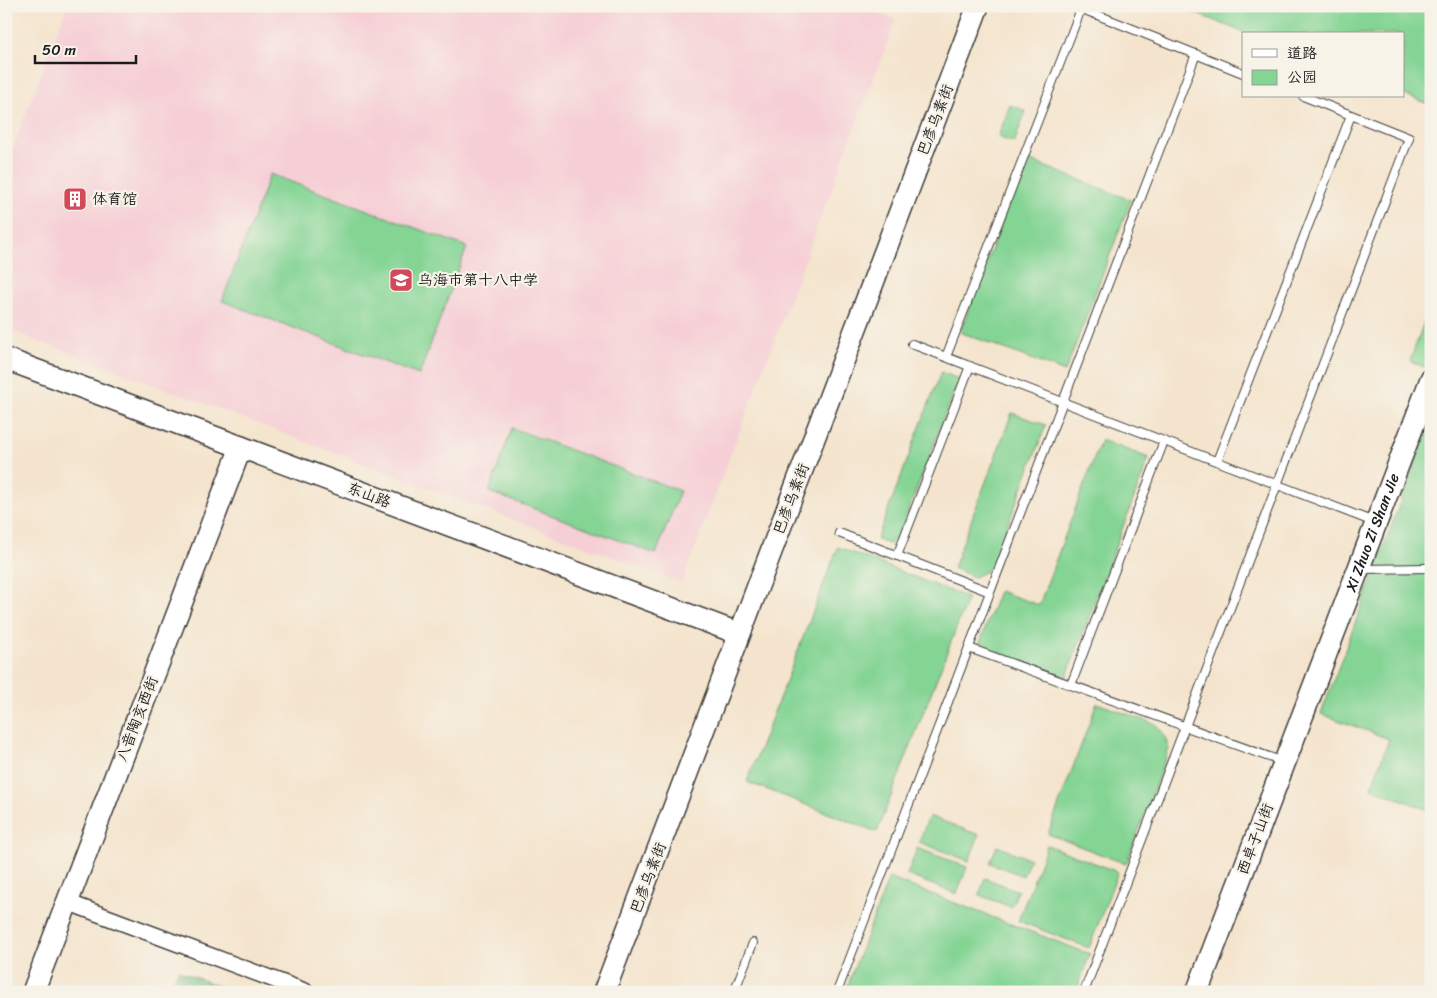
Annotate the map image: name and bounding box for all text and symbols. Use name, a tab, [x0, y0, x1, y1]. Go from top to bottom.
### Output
scale bar	[35, 32, 136, 64]
legend	[1242, 32, 1404, 98]
text: 50 m	[42, 37, 77, 63]
text: 道路	[1287, 40, 1317, 66]
text: 公园	[1287, 64, 1317, 90]
street label: 巴彦乌素街	[909, 80, 961, 160]
building icon: 体育馆	[62, 186, 88, 212]
place label: 体育馆	[92, 186, 137, 212]
school or university icon: 乌海市第十八中学	[388, 267, 414, 293]
place label: 乌海市第十八中学	[418, 267, 538, 293]
street label: 巴彦乌素街	[765, 459, 817, 539]
street label: Xi Zhuo Zi Shan Jie	[1338, 469, 1407, 596]
street label: 东山路	[343, 475, 395, 515]
street label: 八音陶亥西街	[109, 672, 165, 766]
street label: 西卓子山街	[1229, 799, 1281, 879]
street label: 巴彦乌素街	[622, 838, 674, 918]

